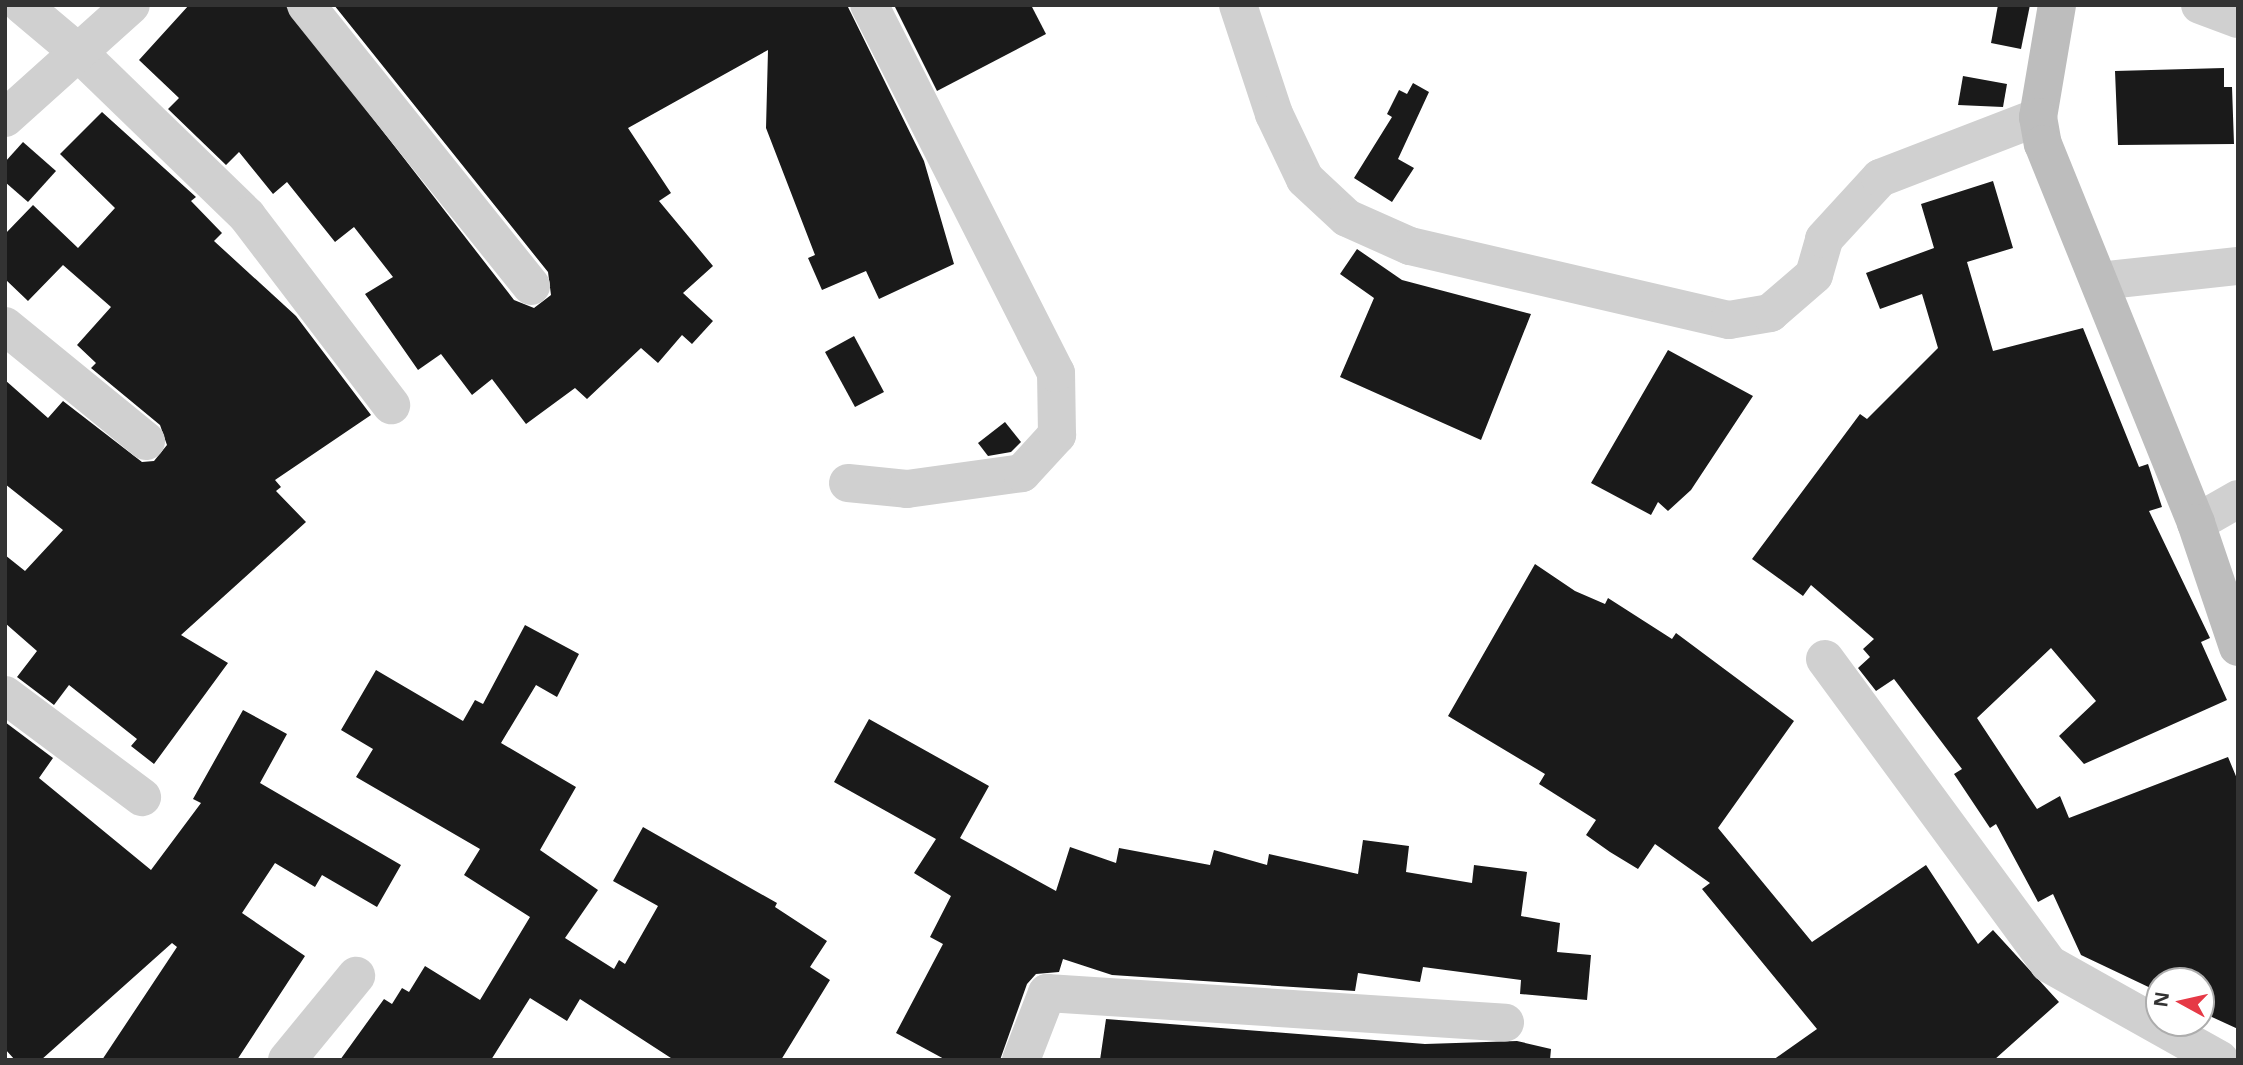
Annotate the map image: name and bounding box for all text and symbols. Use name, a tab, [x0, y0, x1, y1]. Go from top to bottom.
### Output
north arrow	[2145, 967, 2215, 1037]
text: N	[2147, 990, 2175, 1009]

